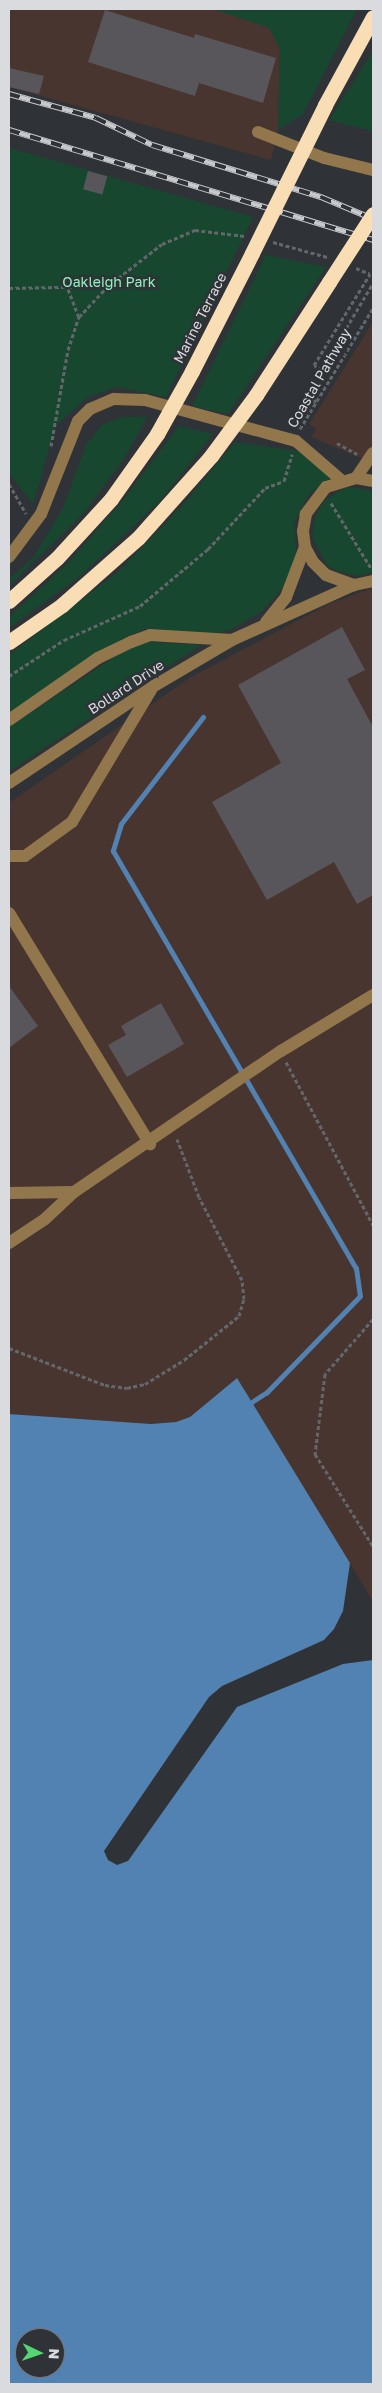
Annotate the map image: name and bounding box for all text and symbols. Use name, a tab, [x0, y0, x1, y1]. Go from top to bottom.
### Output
street label: Marine Terrace	[170, 270, 230, 366]
park label: Oakleigh Park	[62, 274, 156, 290]
street label: Coastal Pathway	[284, 325, 354, 431]
street label: Bollard Drive	[85, 656, 167, 718]
north arrow	[15, 2328, 65, 2378]
text: N	[46, 2348, 63, 2360]

